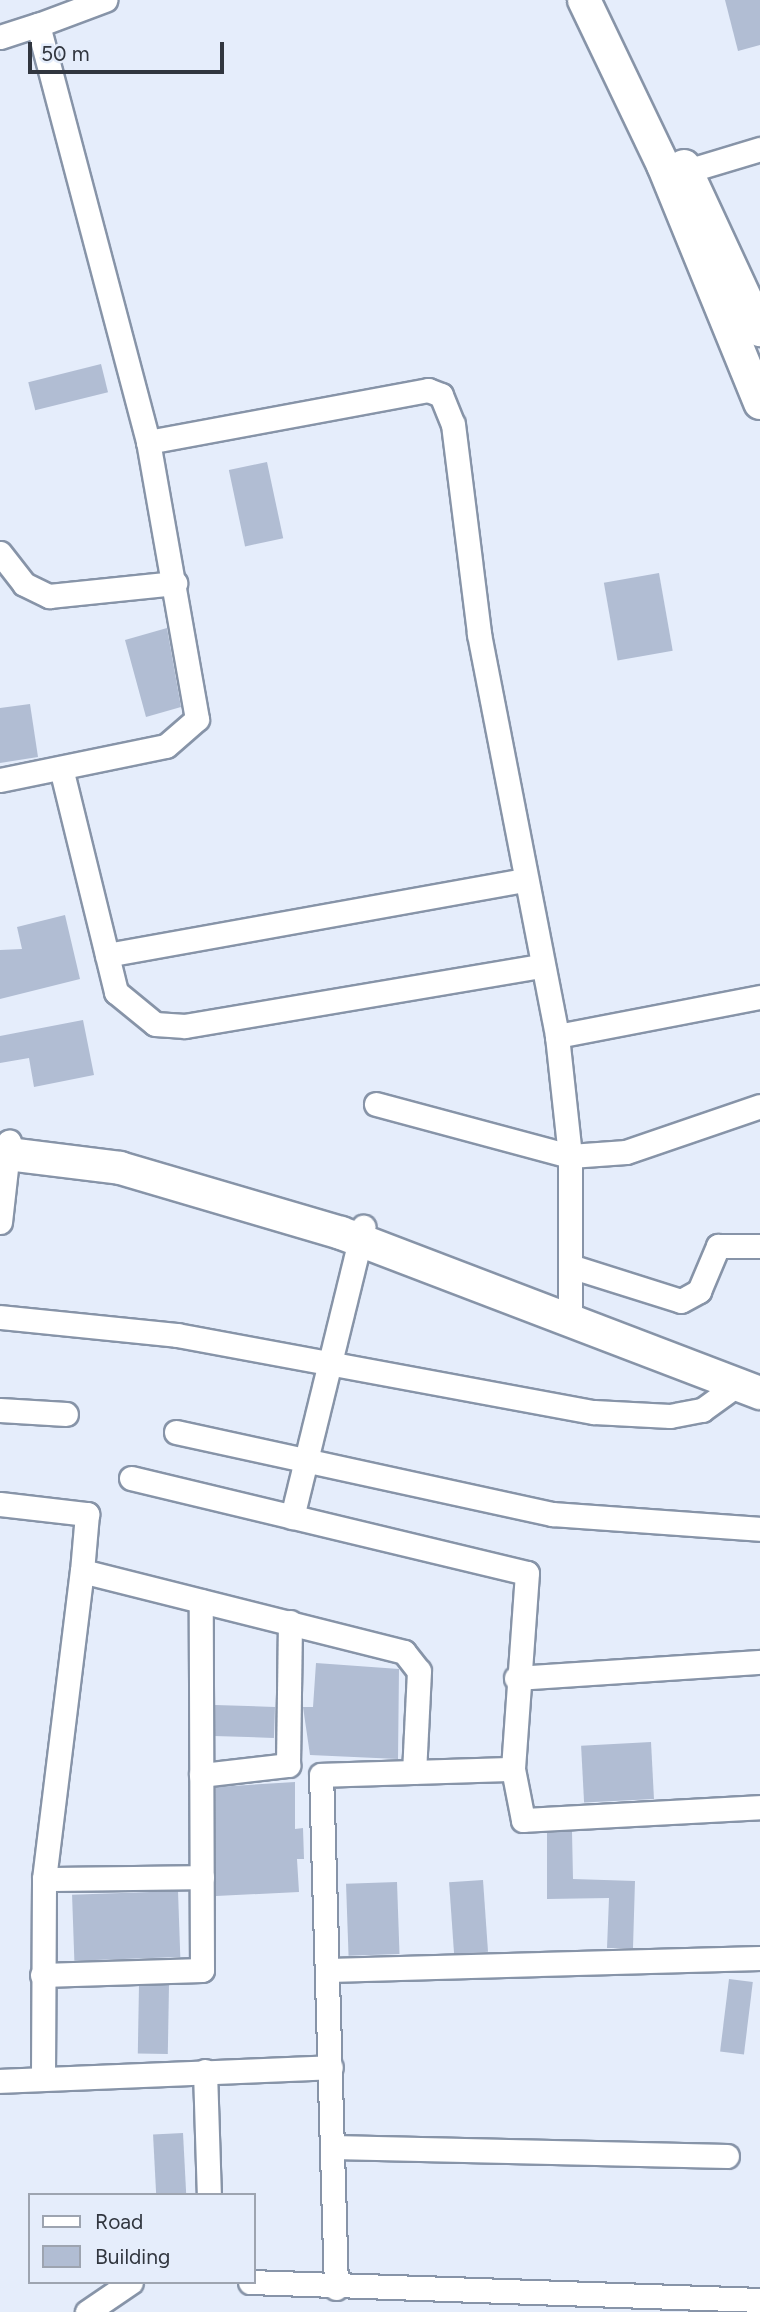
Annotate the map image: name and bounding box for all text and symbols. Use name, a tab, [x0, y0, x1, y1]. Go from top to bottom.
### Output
scale bar	[32, 28, 228, 72]
text: 50 m	[41, 41, 90, 66]
legend	[28, 2193, 256, 2284]
text: Road	[95, 2209, 143, 2234]
text: Building	[95, 2244, 170, 2269]

